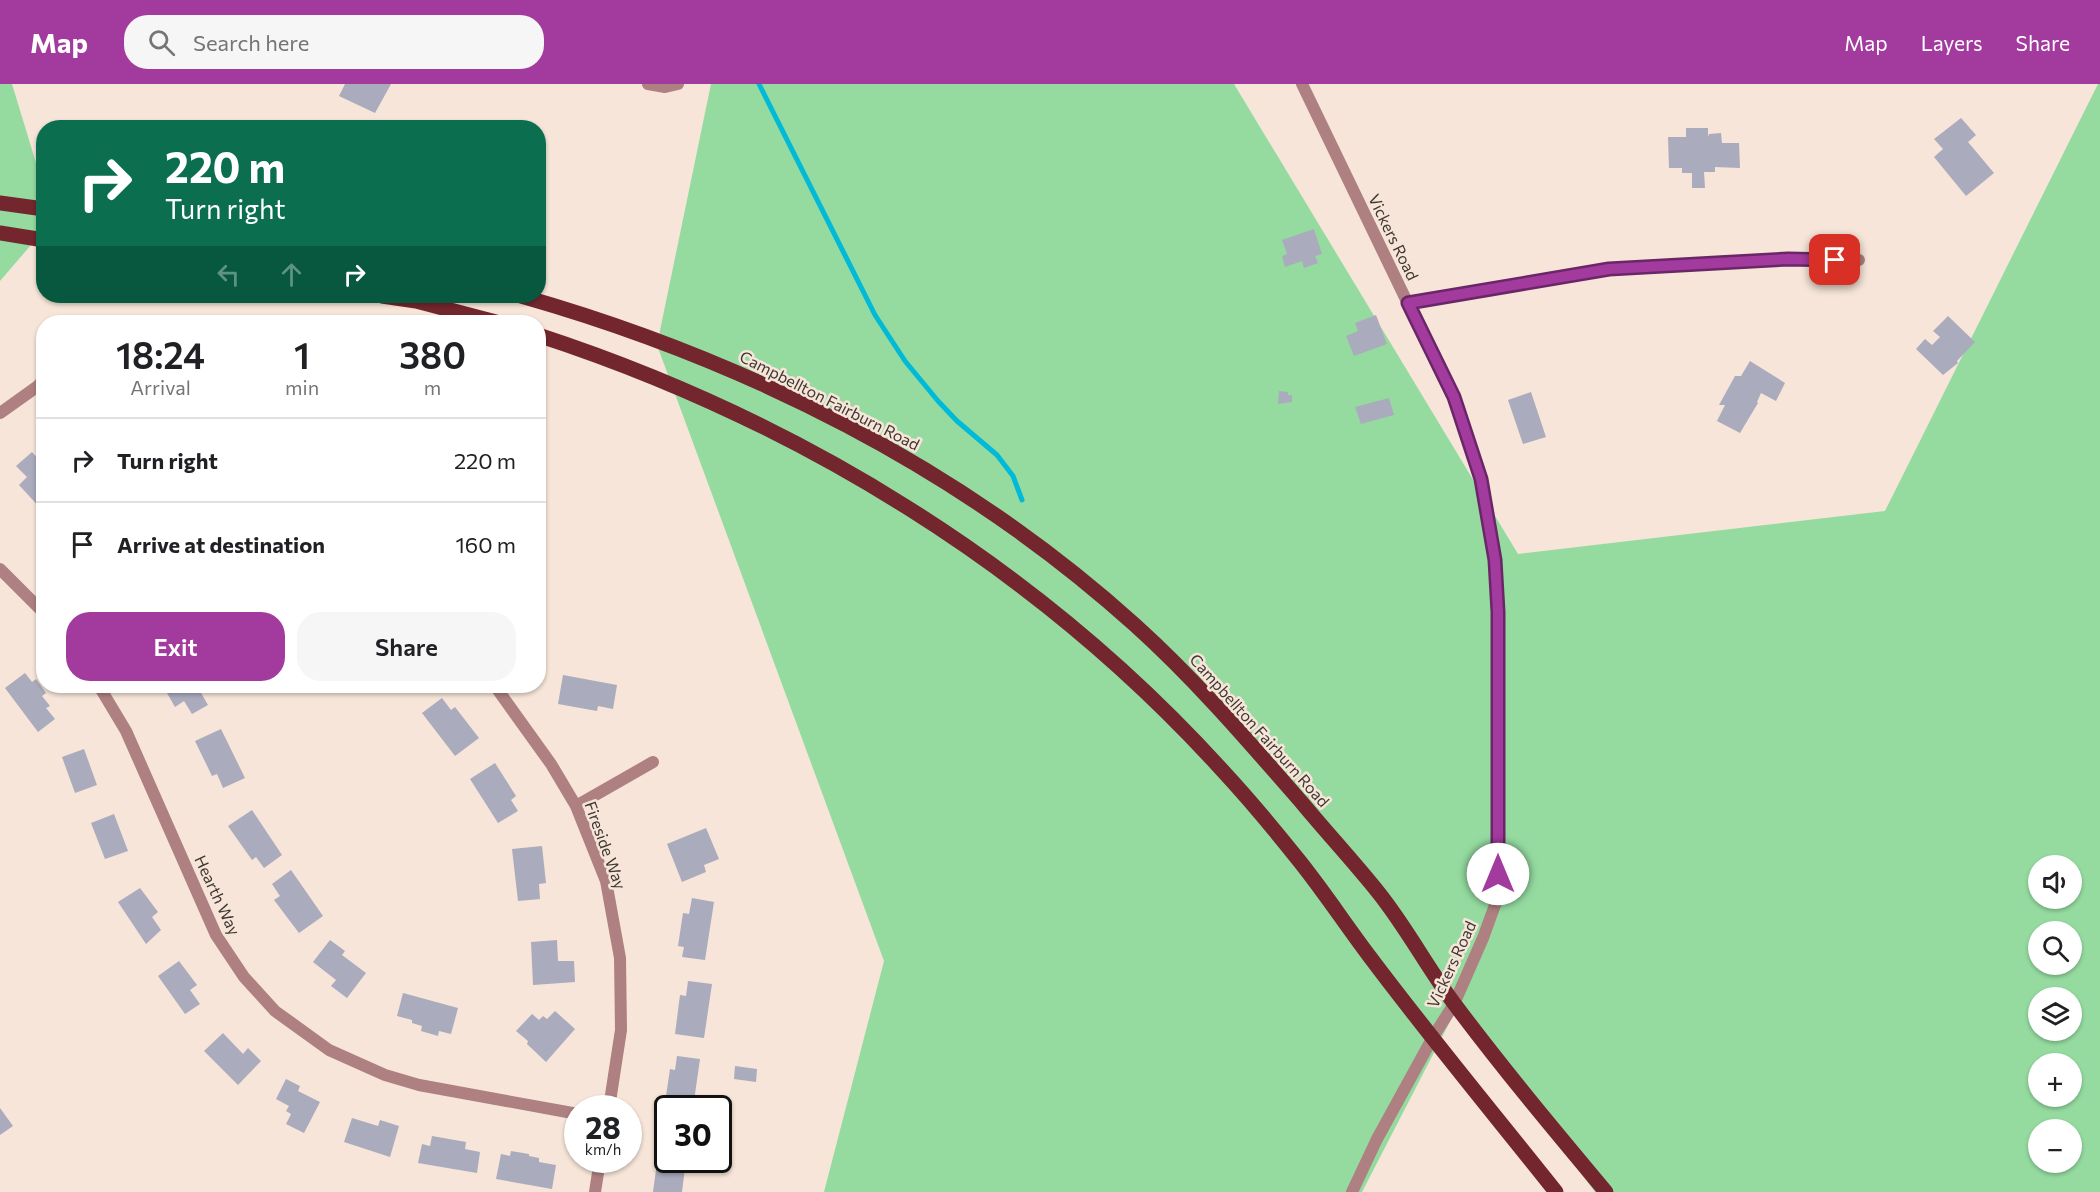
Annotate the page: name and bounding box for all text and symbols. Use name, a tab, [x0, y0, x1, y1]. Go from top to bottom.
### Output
search box	[124, 15, 544, 69]
text: Map	[30, 25, 88, 59]
icon: search	[145, 26, 178, 59]
text: Search here	[193, 29, 309, 56]
text: Map	[1844, 30, 1888, 55]
text: Layers	[1921, 30, 1983, 55]
text: Share	[2016, 30, 2070, 55]
text: 220 m	[165, 140, 285, 192]
icon: right	[66, 144, 144, 222]
street label: Vickers Road	[1365, 191, 1423, 283]
text: Turn right	[165, 192, 285, 225]
pin	[1809, 234, 1860, 285]
icon: arrive	[1818, 243, 1851, 276]
icon: left	[212, 258, 245, 291]
icon: ahead	[275, 258, 308, 291]
icon: right	[338, 258, 371, 291]
text: 18:24	[116, 332, 205, 376]
text: 1	[294, 332, 310, 376]
text: 380	[399, 332, 466, 376]
street label: Campbellton Fairburn Road	[737, 346, 923, 454]
text: Arrival	[130, 375, 191, 399]
text: min	[285, 375, 319, 399]
text: m	[424, 375, 441, 399]
icon: right	[66, 444, 99, 477]
text: Turn right	[117, 447, 218, 474]
text: 220 m	[454, 447, 516, 474]
icon: arrive	[66, 528, 99, 561]
text: Arrive at destination	[117, 531, 325, 558]
text: 160 m	[455, 531, 516, 558]
button: Exit	[66, 612, 285, 681]
button: Share	[297, 612, 516, 681]
street label: Campbellton Fairburn Road	[1186, 650, 1334, 810]
street label: Fireside Way	[581, 799, 631, 891]
position arrow	[1466, 842, 1530, 906]
street label: Hearth Way	[191, 852, 245, 938]
map controls	[2028, 855, 2082, 1173]
button: sound	[2028, 855, 2082, 909]
street label: Vickers Road	[1423, 918, 1479, 1010]
button: search	[2028, 921, 2082, 975]
button: layers	[2028, 987, 2082, 1041]
button: +	[2028, 1053, 2082, 1107]
speed limit sign: 30	[654, 1095, 732, 1173]
text: 28	[585, 1108, 621, 1145]
button: −	[2028, 1119, 2082, 1173]
text: km/h	[585, 1140, 621, 1158]

